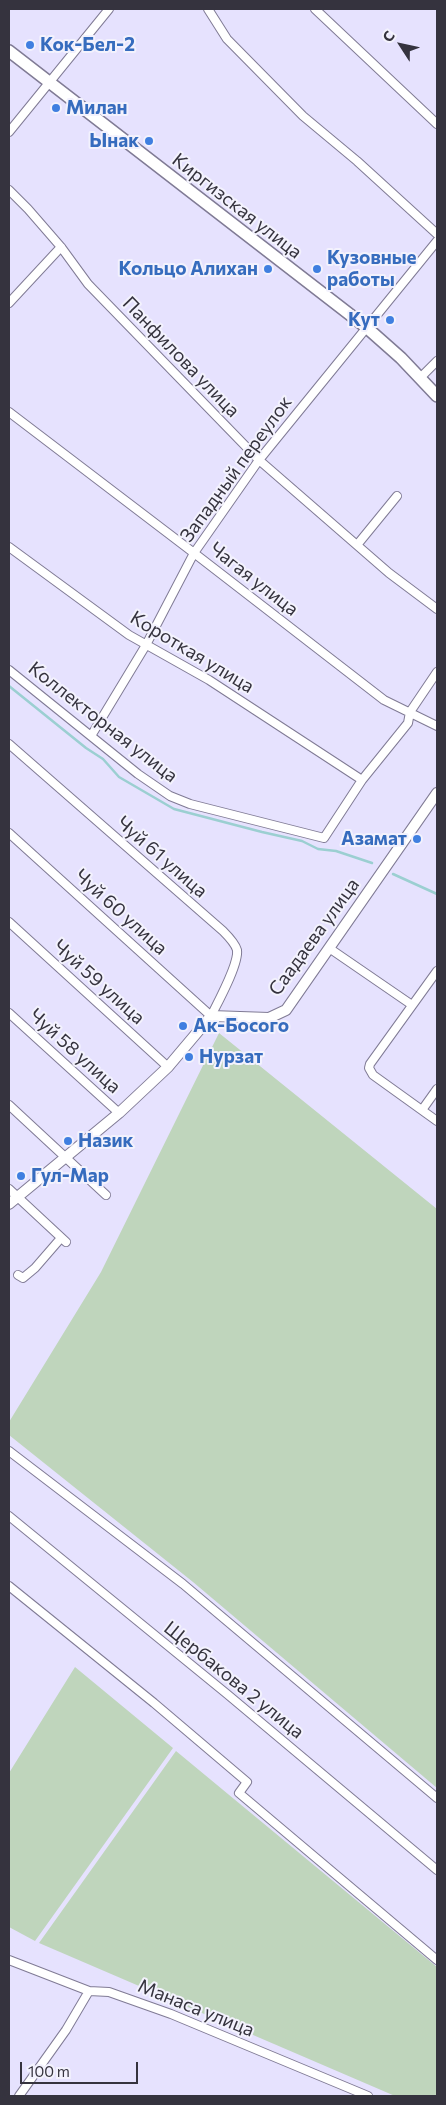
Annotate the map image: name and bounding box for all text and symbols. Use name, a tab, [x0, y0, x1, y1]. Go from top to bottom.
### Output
north arrow	[376, 20, 426, 70]
text: С	[379, 27, 398, 45]
place label: Кок-Бел-2	[40, 34, 135, 56]
marker: Кок-Бел-2	[24, 39, 36, 51]
place label: Милан	[66, 97, 128, 119]
marker: Милан	[50, 102, 62, 114]
place label: Ынак	[89, 130, 139, 152]
marker: Ынак	[143, 135, 155, 147]
street label: Киргизская улица	[168, 148, 306, 264]
place label: Кузовные работы	[327, 247, 417, 291]
place label: Кольцо Алихан	[119, 258, 258, 280]
marker: Кольцо Алихан	[262, 263, 274, 275]
marker: Кузовные работы	[311, 263, 323, 275]
street label: Панфилова улица	[118, 292, 244, 422]
place label: Кут	[348, 309, 380, 331]
marker: Кут	[384, 314, 396, 326]
street label: Западный переулок	[175, 391, 297, 547]
street label: Чагая улица	[205, 537, 303, 621]
street label: Короткая улица	[126, 606, 258, 698]
street label: Коллекторная улица	[24, 657, 182, 787]
street label: Чуй 61 улица	[112, 812, 212, 902]
place label: Азамат	[341, 828, 407, 850]
marker: Азамат	[411, 833, 423, 845]
street label: Чуй 60 улица	[70, 864, 172, 960]
street label: Саадаева улица	[264, 874, 364, 1000]
street label: Чуй 59 улица	[49, 935, 149, 1029]
street label: Чуй 58 улица	[25, 1004, 125, 1098]
place label: Ак-Босого	[193, 1015, 289, 1037]
marker: Ак-Босого	[177, 1020, 189, 1032]
place label: Нурзат	[199, 1046, 263, 1068]
marker: Нурзат	[183, 1051, 195, 1063]
place label: Назик	[78, 1130, 133, 1152]
marker: Назик	[62, 1135, 74, 1147]
place label: Гул-Мар	[31, 1165, 109, 1187]
marker: Гул-Мар	[15, 1170, 27, 1182]
street label: Щербакова 2 улица	[159, 1616, 309, 1744]
street label: Манаса улица	[135, 1974, 257, 2042]
scale bar	[22, 2052, 140, 2084]
text: 100 m	[28, 2062, 70, 2080]

